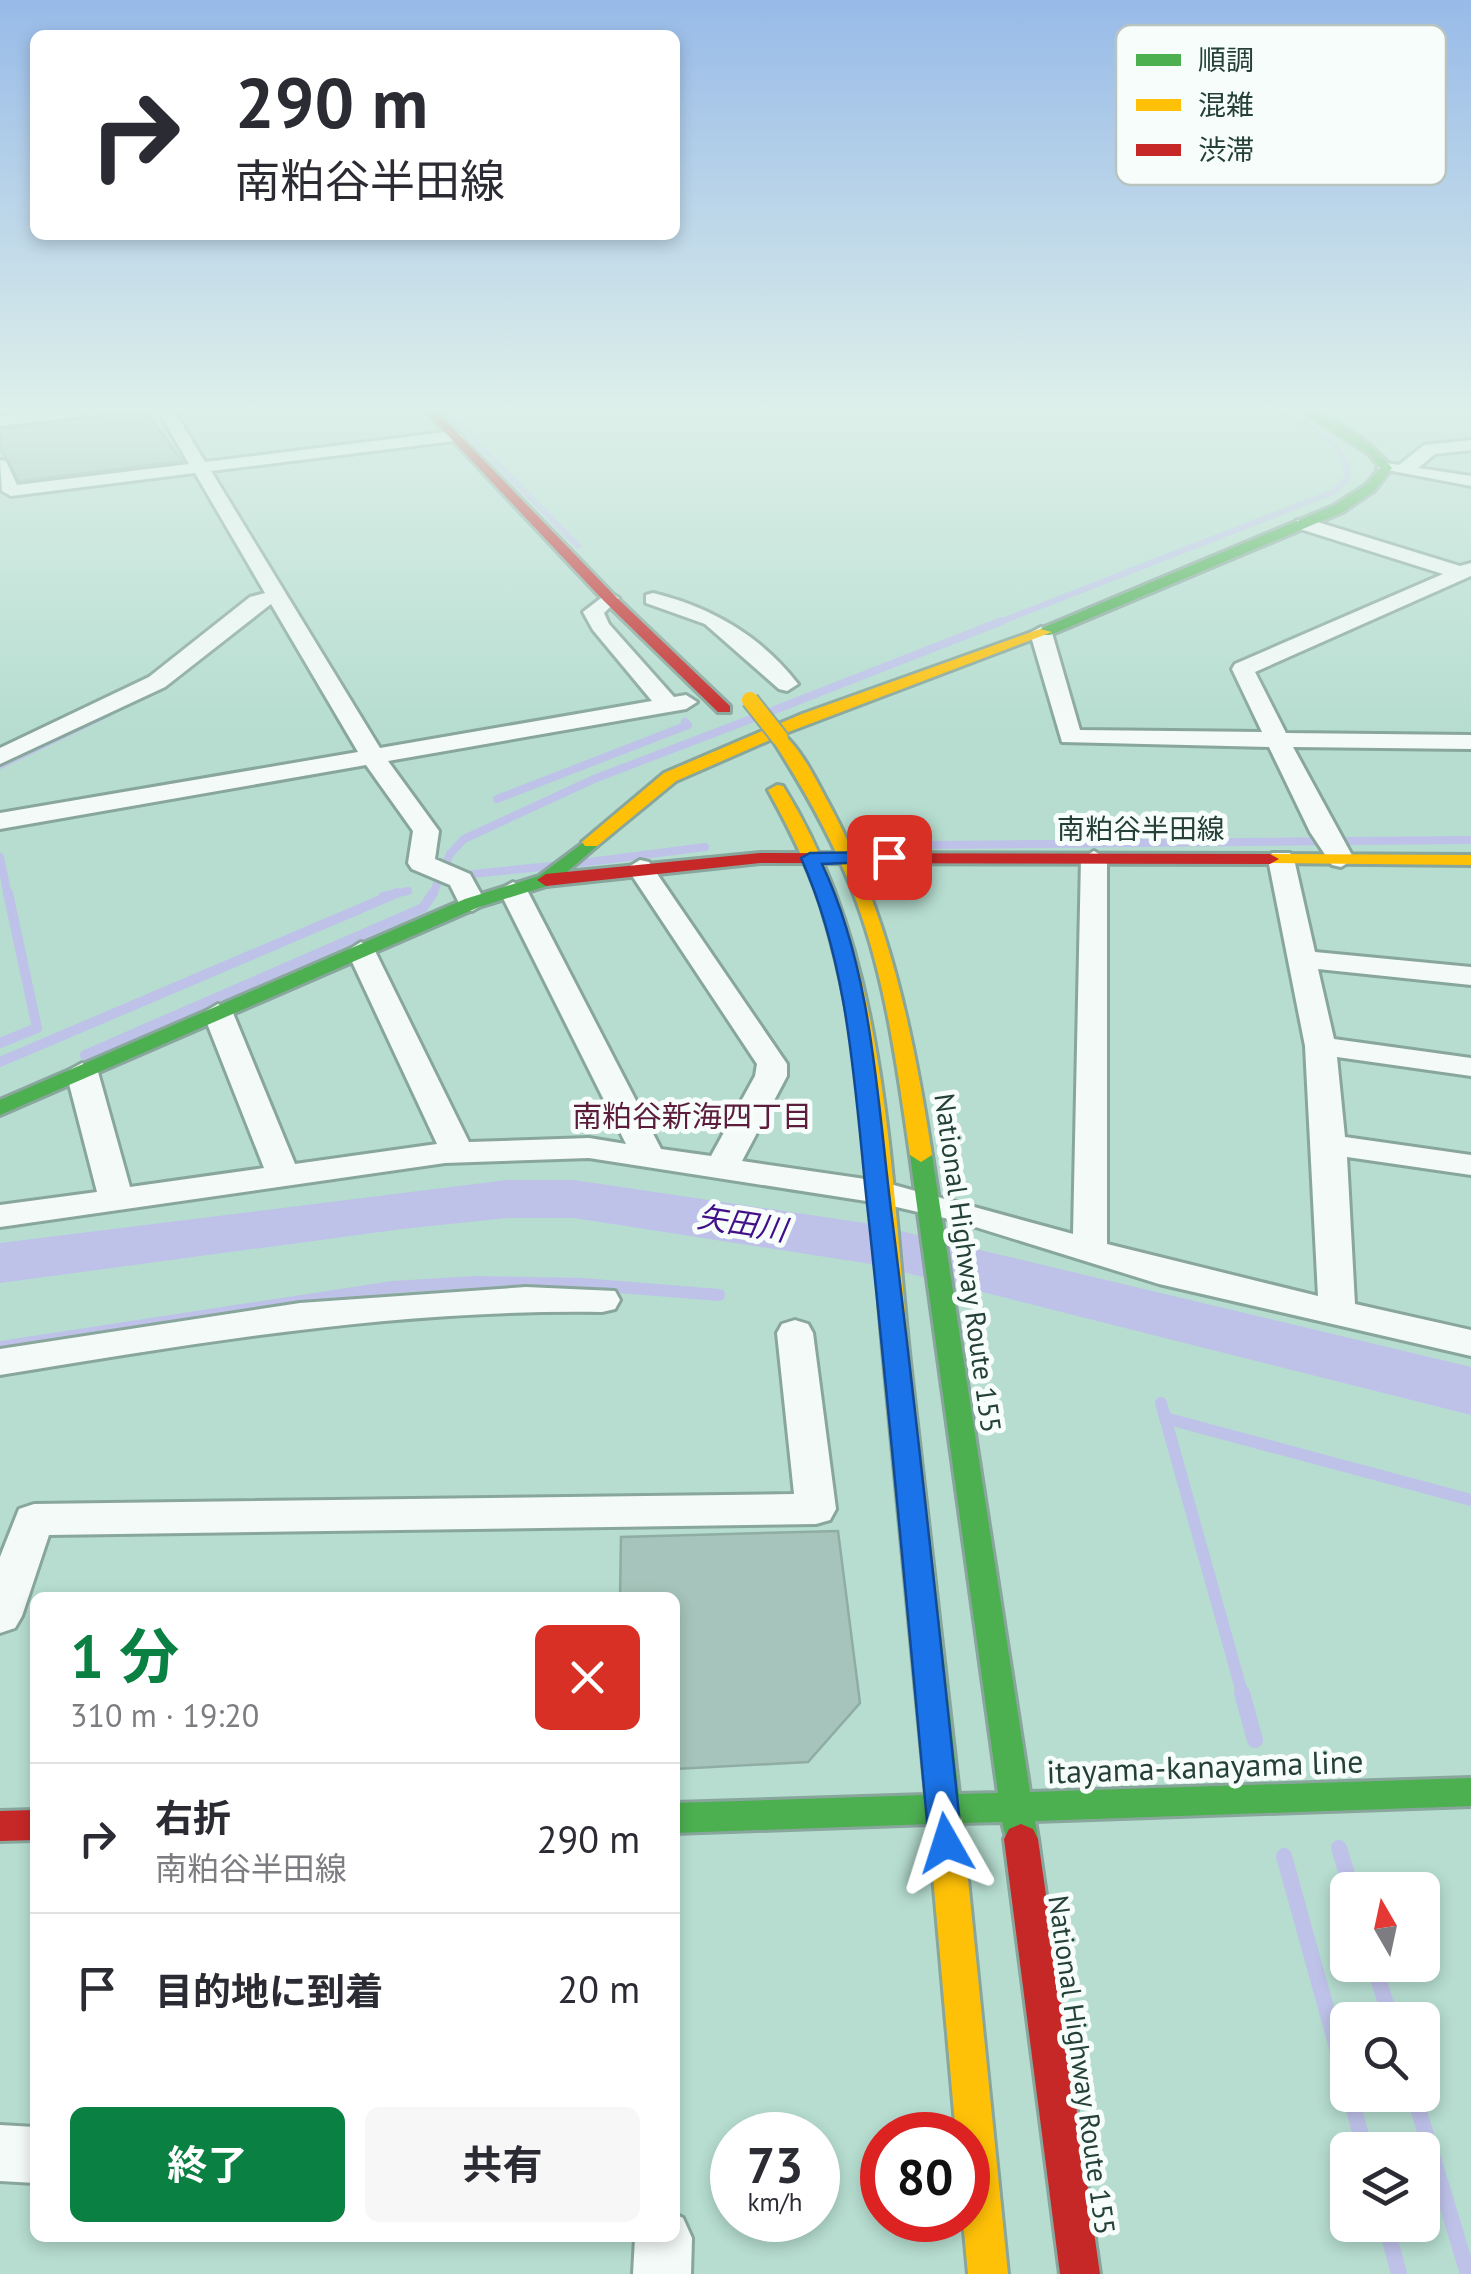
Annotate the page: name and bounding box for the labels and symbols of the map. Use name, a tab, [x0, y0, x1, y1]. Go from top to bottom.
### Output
legend	[1116, 25, 1446, 185]
text: 順調	[1198, 41, 1254, 78]
text: 混雑	[1198, 86, 1254, 123]
text: 渋滞	[1198, 131, 1254, 168]
street label: 南粕谷半田線	[1057, 810, 1225, 847]
pin	[847, 815, 932, 900]
street label: National Highway Route 155	[926, 1091, 1011, 1435]
district label: 南粕谷新海四丁目	[572, 1096, 812, 1135]
water label: 矢田川	[695, 1196, 793, 1249]
street label: itayama-kanayama line	[1046, 1739, 1364, 1793]
position arrow	[894, 1791, 998, 1895]
north arrow	[1330, 1872, 1440, 1982]
street label: National Highway Route 155	[1040, 1893, 1125, 2237]
speed limit sign: 80	[860, 2112, 990, 2242]

